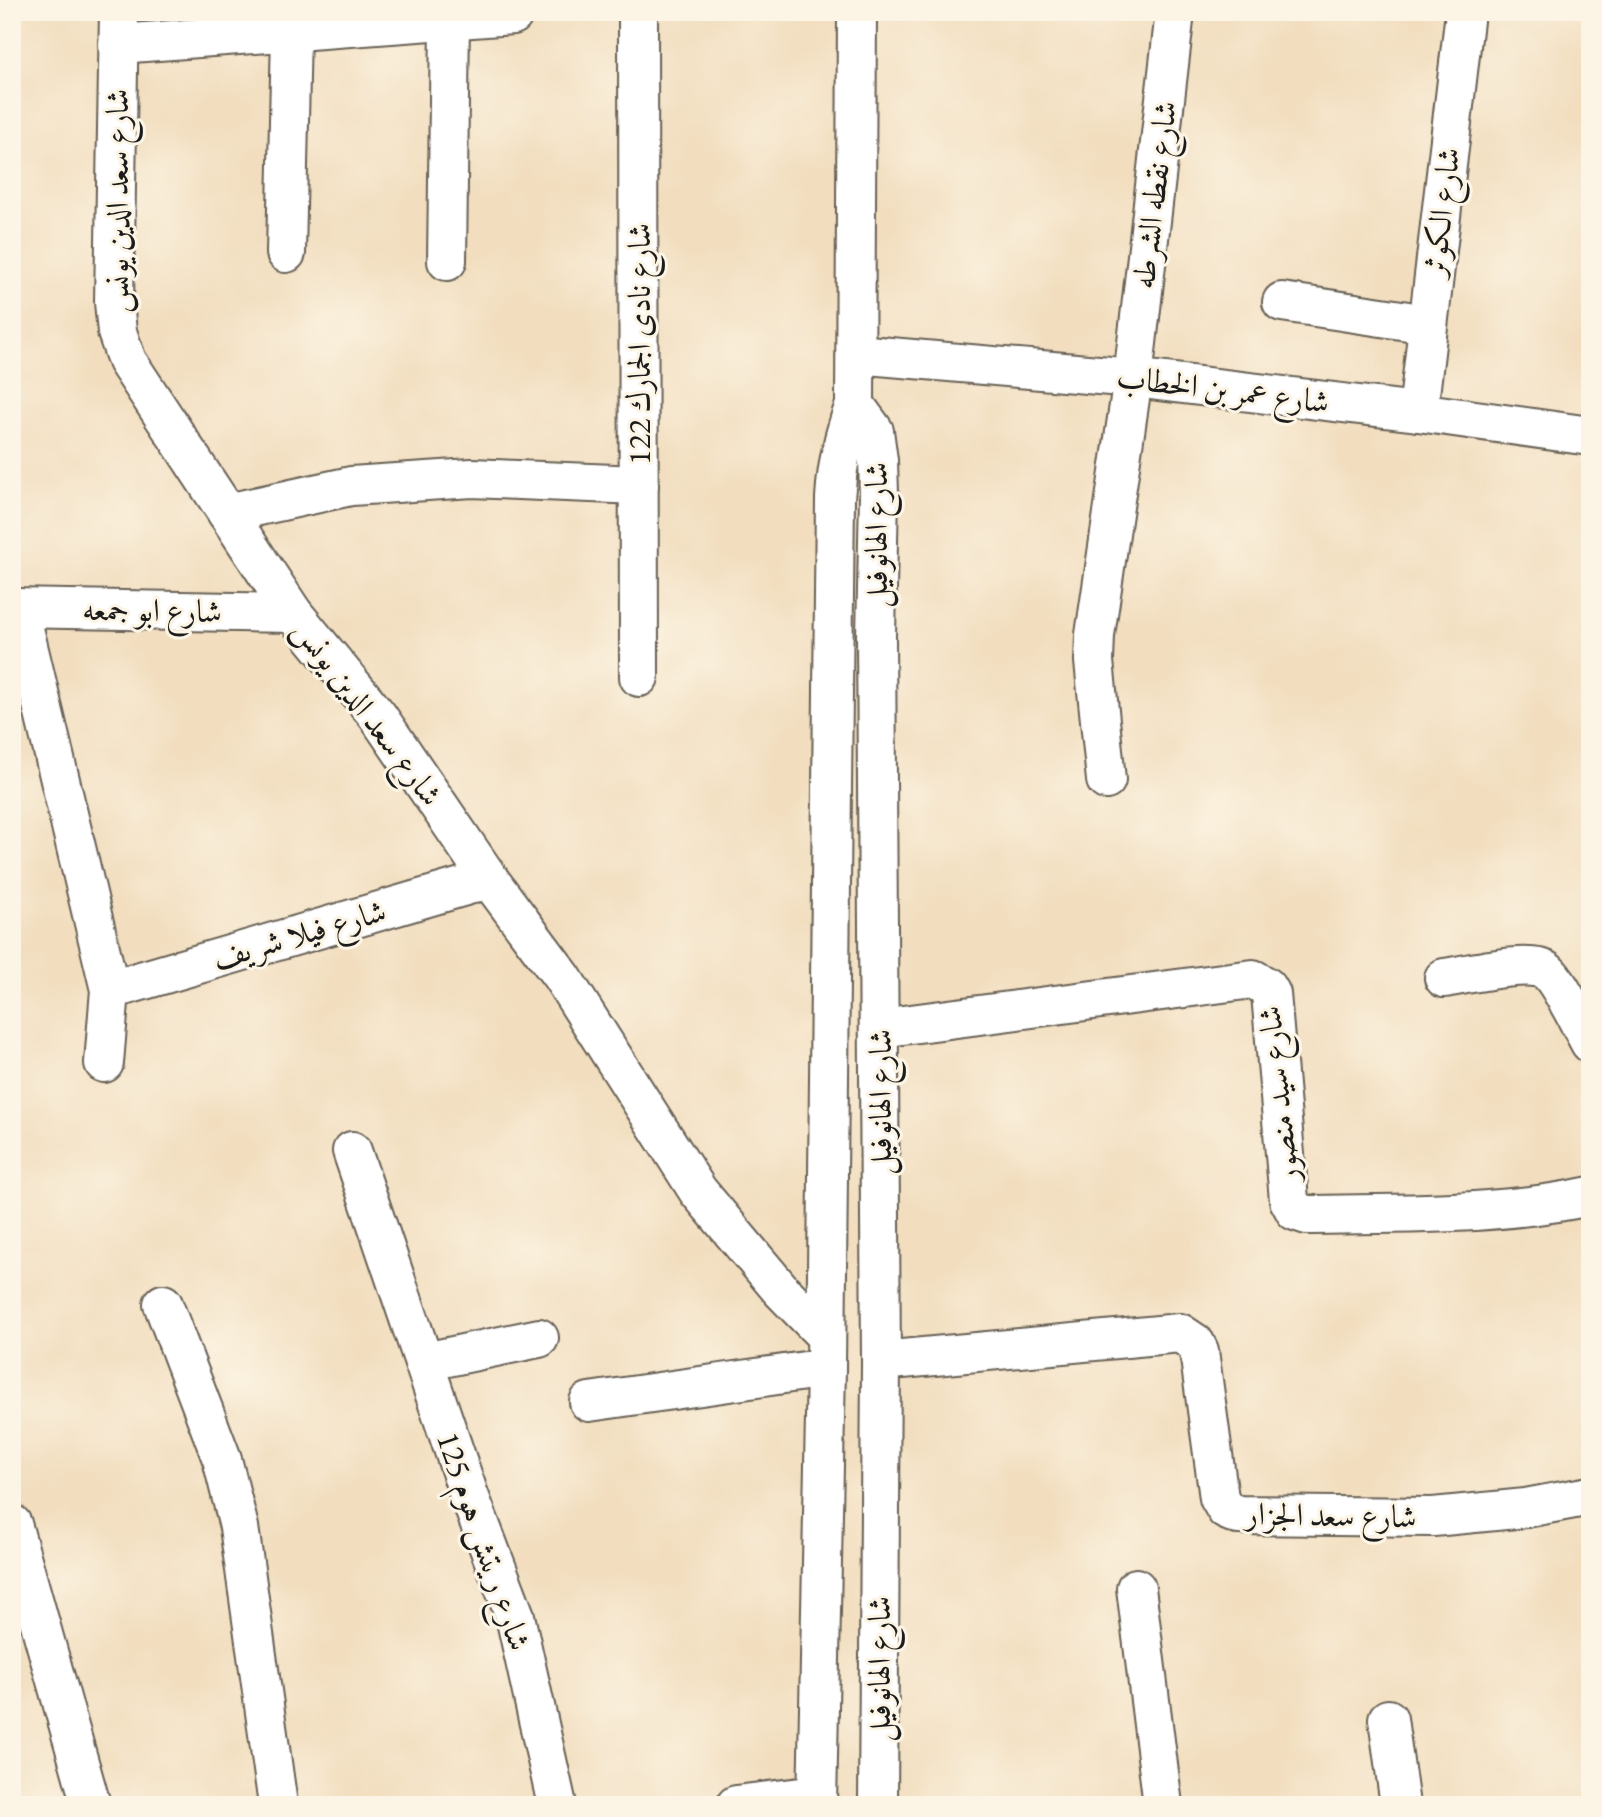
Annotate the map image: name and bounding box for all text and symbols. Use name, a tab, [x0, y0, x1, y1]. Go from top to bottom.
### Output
street label: شارع سعد الدين يونس	[96, 89, 144, 313]
street label: شارع نقطه الشرطه	[1122, 99, 1192, 292]
street label: شارع الكوثر	[1412, 145, 1476, 283]
street label: شارع نادى الجمارك 122	[618, 223, 666, 465]
street label: شارع عمر بن الخطاب	[1114, 355, 1332, 429]
street label: شارع الهانوفيل	[855, 462, 903, 608]
street label: شارع ابو جمعه	[82, 588, 222, 638]
street label: شارع سعد الدين يونس	[279, 610, 452, 818]
street label: شارع فيلا شريف	[207, 889, 392, 985]
street label: شارع سيد منصور	[1248, 1003, 1314, 1187]
street label: شارع الهانوفيل	[859, 1029, 907, 1175]
street label: شارع ريتش هوم 125	[420, 1426, 541, 1658]
street label: شارع سعد الجزار	[1242, 1492, 1417, 1543]
street label: شارع الهانوفيل	[858, 1596, 906, 1742]

